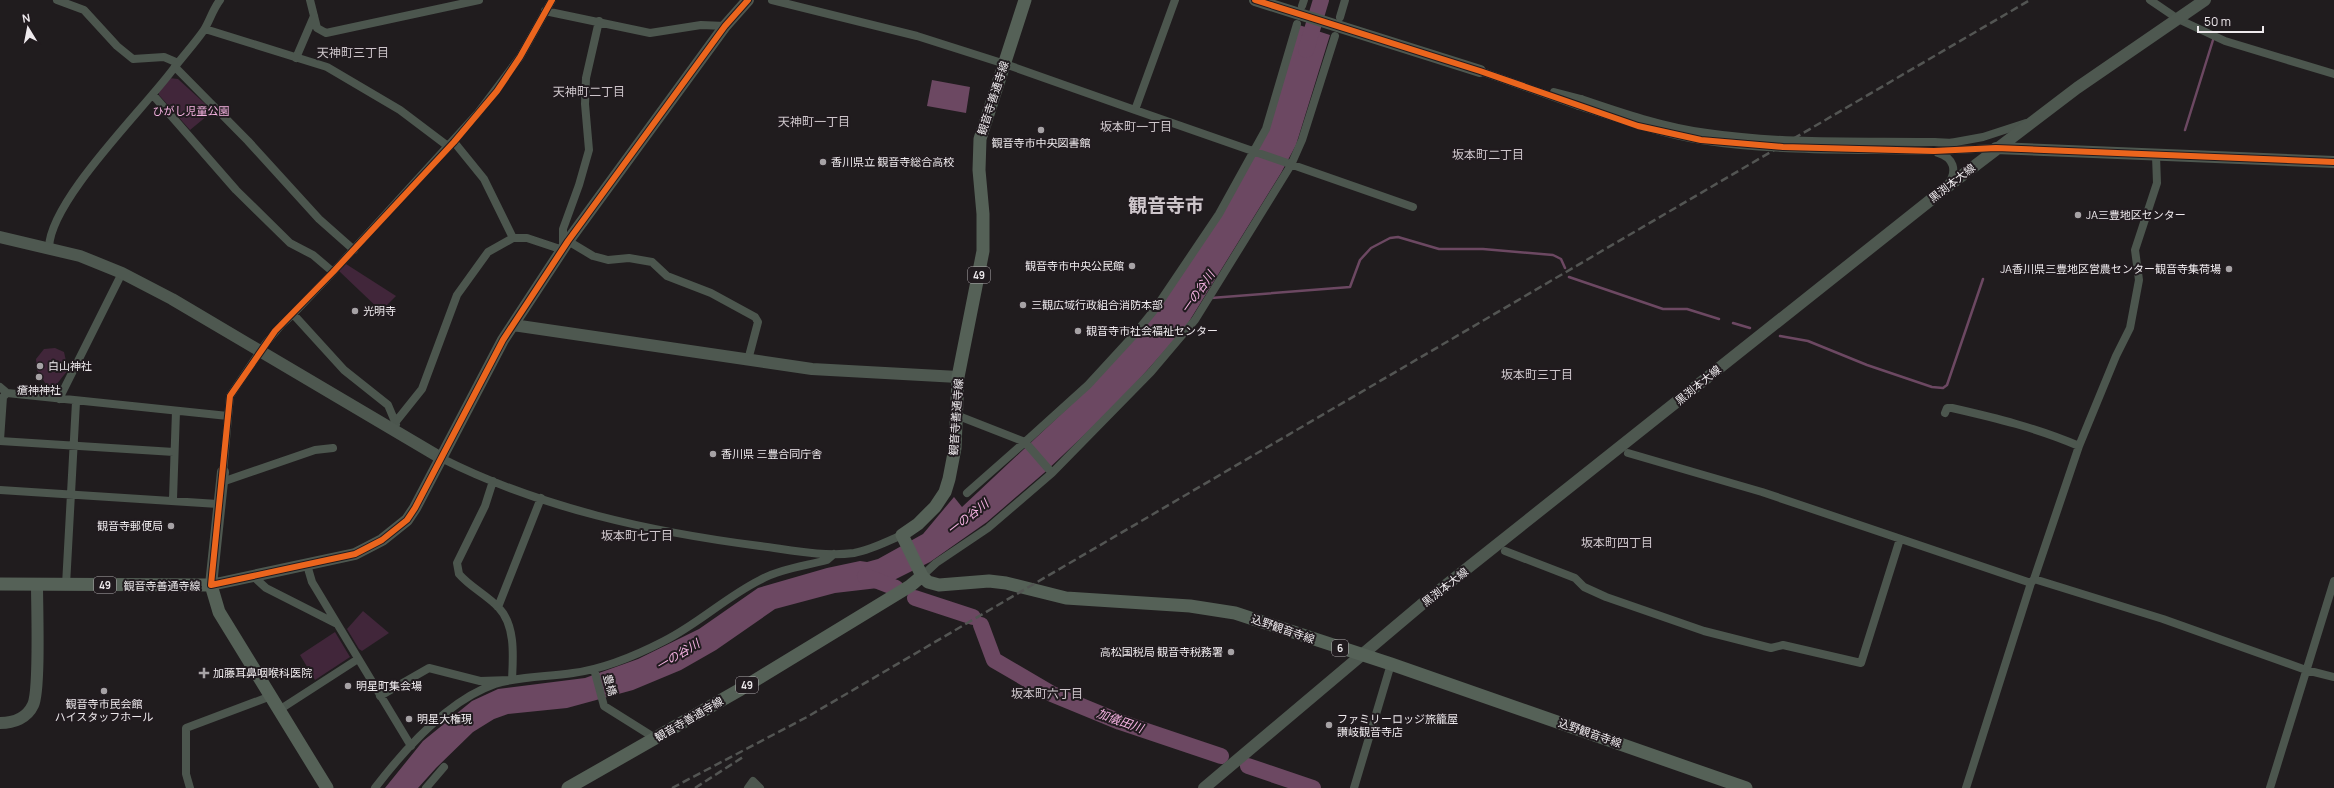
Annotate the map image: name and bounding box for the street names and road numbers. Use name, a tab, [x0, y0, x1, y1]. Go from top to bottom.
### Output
street label: 観音寺善通寺線	[973, 59, 1012, 137]
street label: 黒渕本大線	[1925, 160, 1978, 205]
road number: 49	[968, 267, 990, 283]
street label: 黒渕本大線	[1672, 361, 1724, 408]
street label: 観音寺善通寺線	[945, 378, 966, 456]
street label: 黒渕本大線	[1418, 564, 1471, 609]
road number: 49	[94, 577, 116, 593]
street label: 観音寺善通寺線	[124, 578, 201, 593]
street label: 込野観音寺線	[1250, 611, 1317, 646]
road number: 6	[1332, 640, 1348, 656]
street label: 豊橋	[600, 672, 621, 697]
road number: 49	[736, 677, 758, 693]
street label: 観音寺善通寺線	[652, 693, 726, 744]
street label: 込野観音寺線	[1557, 715, 1624, 750]

